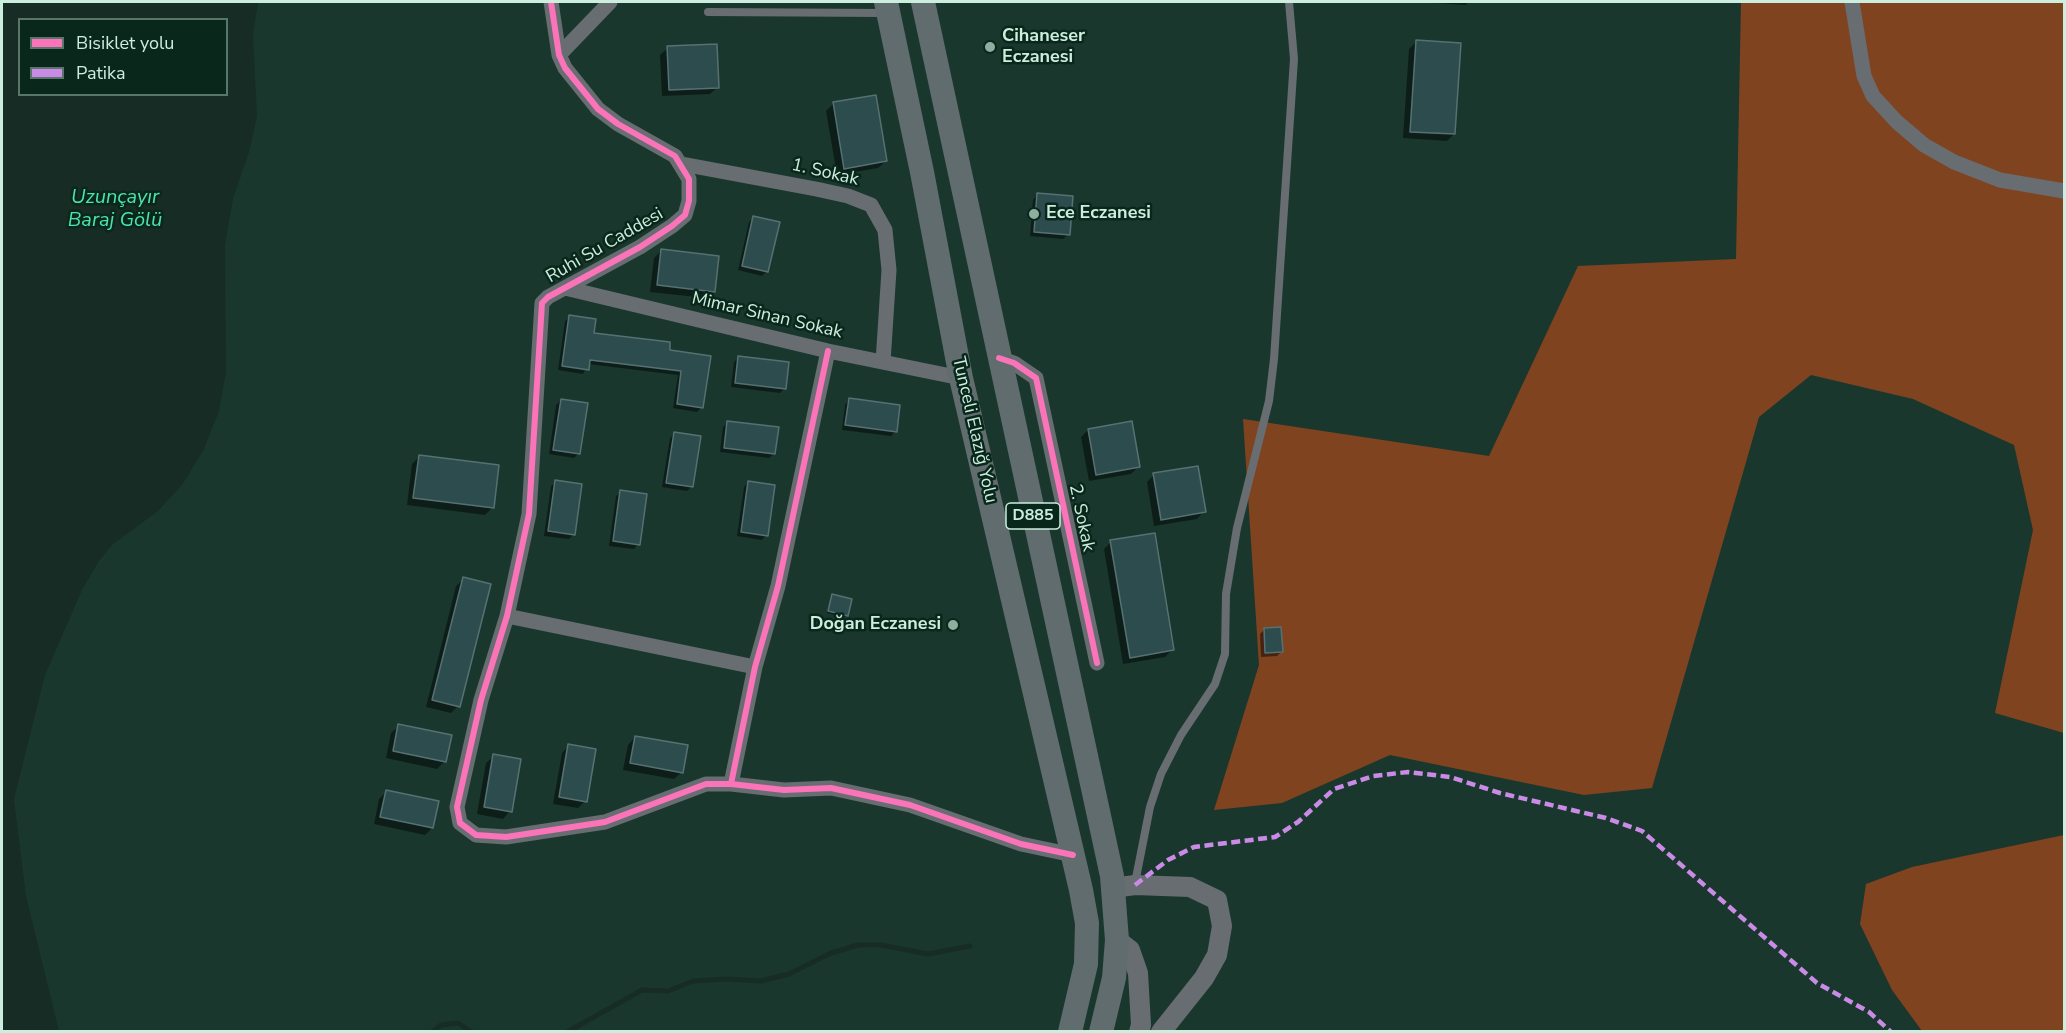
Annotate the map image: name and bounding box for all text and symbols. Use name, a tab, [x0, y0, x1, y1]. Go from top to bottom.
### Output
legend	[18, 18, 228, 96]
place label: Cihaneser Eczanesi	[1002, 26, 1085, 68]
text: Bisiklet yolu	[76, 31, 174, 55]
marker: Cihaneser Eczanesi	[983, 40, 997, 54]
text: Patika	[76, 61, 125, 85]
street label: 1. Sokak	[789, 155, 861, 191]
water label: Uzunçayır Baraj Gölü	[68, 186, 162, 233]
place label: Ece Eczanesi	[1046, 203, 1151, 225]
street label: Ruhi Su Caddesi	[543, 204, 667, 288]
marker: Ece Eczanesi	[1027, 207, 1041, 221]
street label: Mimar Sinan Sokak	[690, 288, 844, 344]
street label: Tunceli Elazığ Yolu	[947, 355, 1001, 505]
street label: 2. Sokak	[1063, 482, 1099, 554]
road number: D885	[1006, 503, 1060, 529]
place label: Doğan Eczanesi	[810, 614, 941, 636]
marker: Doğan Eczanesi	[946, 618, 960, 632]

